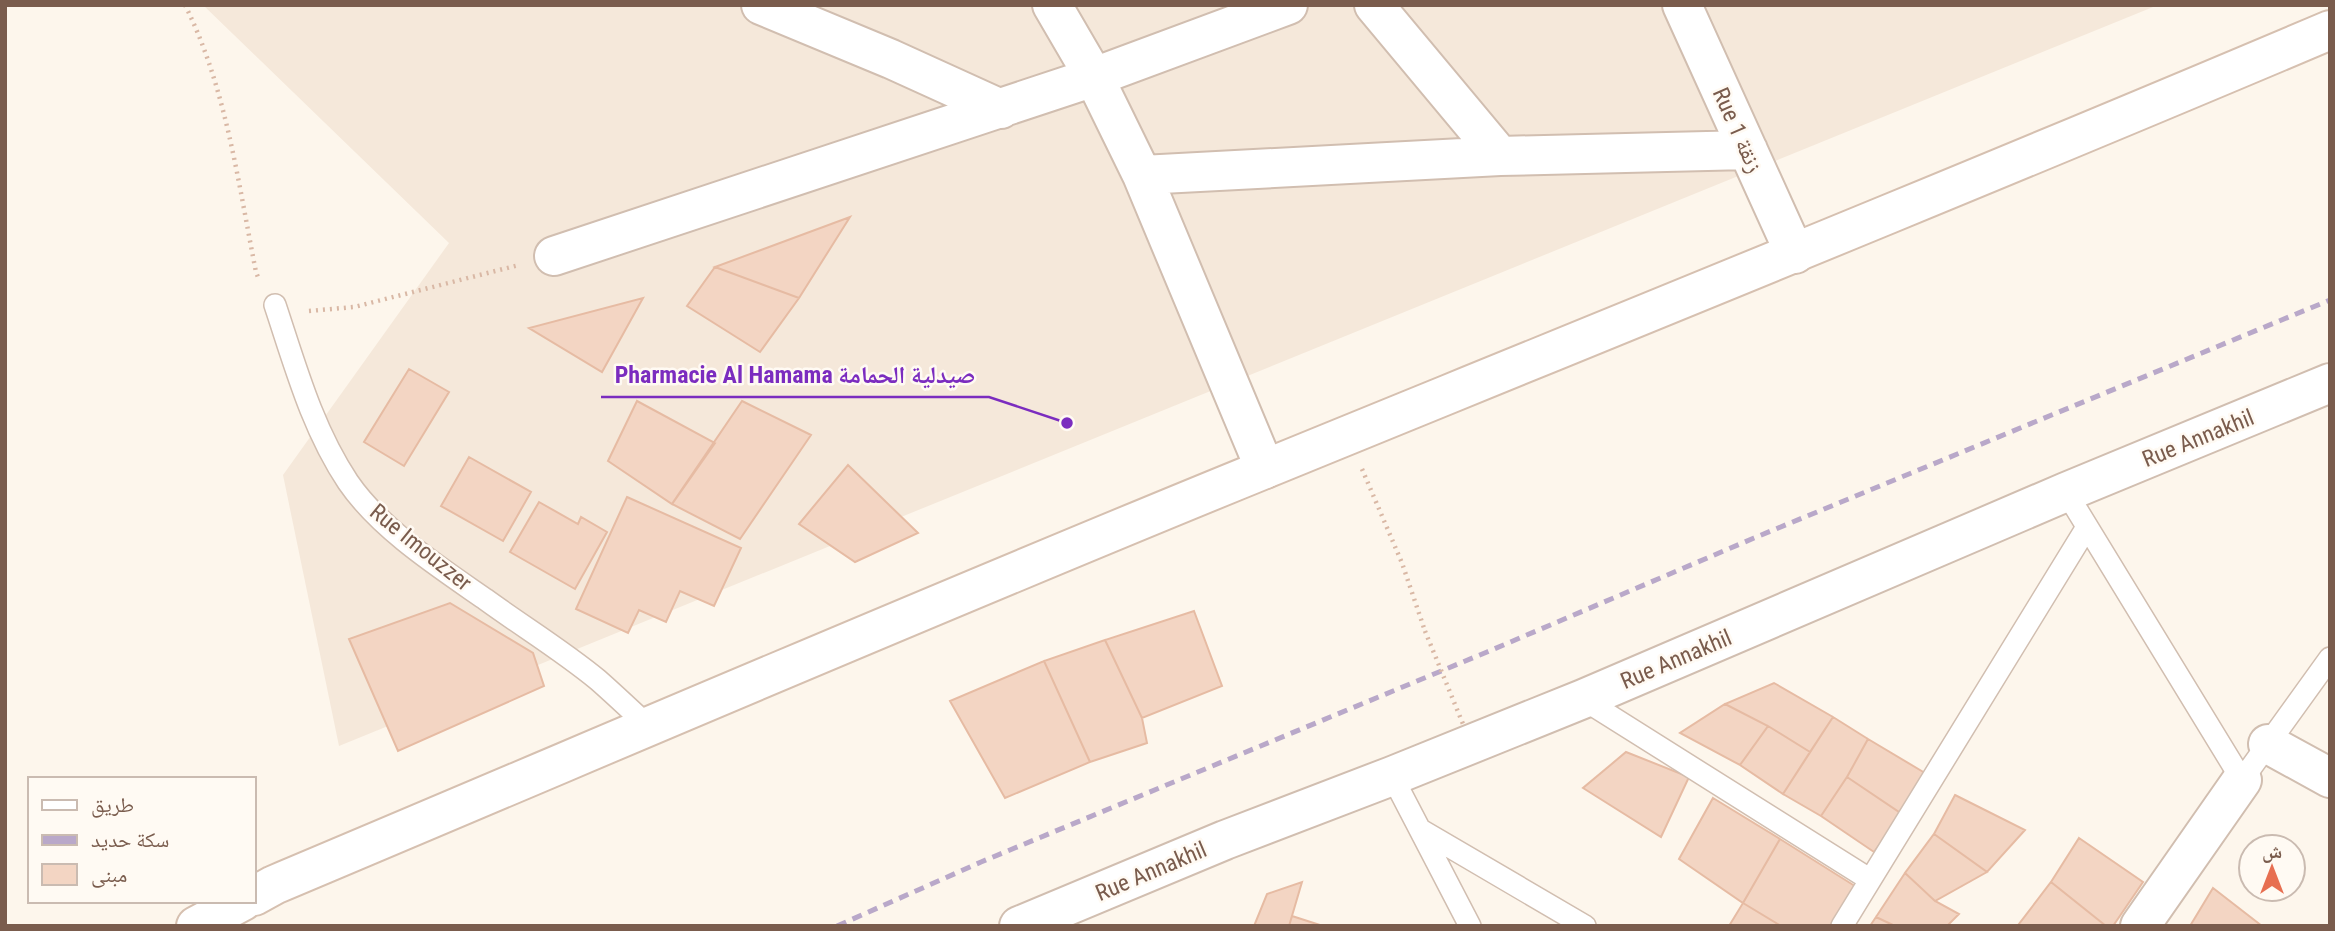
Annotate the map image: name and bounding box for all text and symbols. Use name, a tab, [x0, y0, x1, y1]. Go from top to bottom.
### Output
street label: Rue 1 زنقة	[1707, 83, 1768, 177]
callout: Pharmacie Al Hamama صيدلية الحمامة	[601, 352, 989, 397]
text: Pharmacie Al Hamama صيدلية الحمامة	[615, 361, 975, 389]
street label: Rue Annakhil	[2138, 404, 2258, 473]
street label: Rue Imouzzer	[364, 498, 477, 597]
street label: Rue Annakhil	[1617, 624, 1736, 695]
legend	[28, 777, 256, 903]
text: طريق	[91, 793, 134, 818]
text: سكة حديد	[91, 828, 169, 852]
north arrow	[2237, 833, 2307, 903]
street label: Rue Annakhil	[1092, 836, 1211, 907]
text: ش	[2262, 840, 2282, 863]
text: مبنى	[91, 863, 127, 888]

